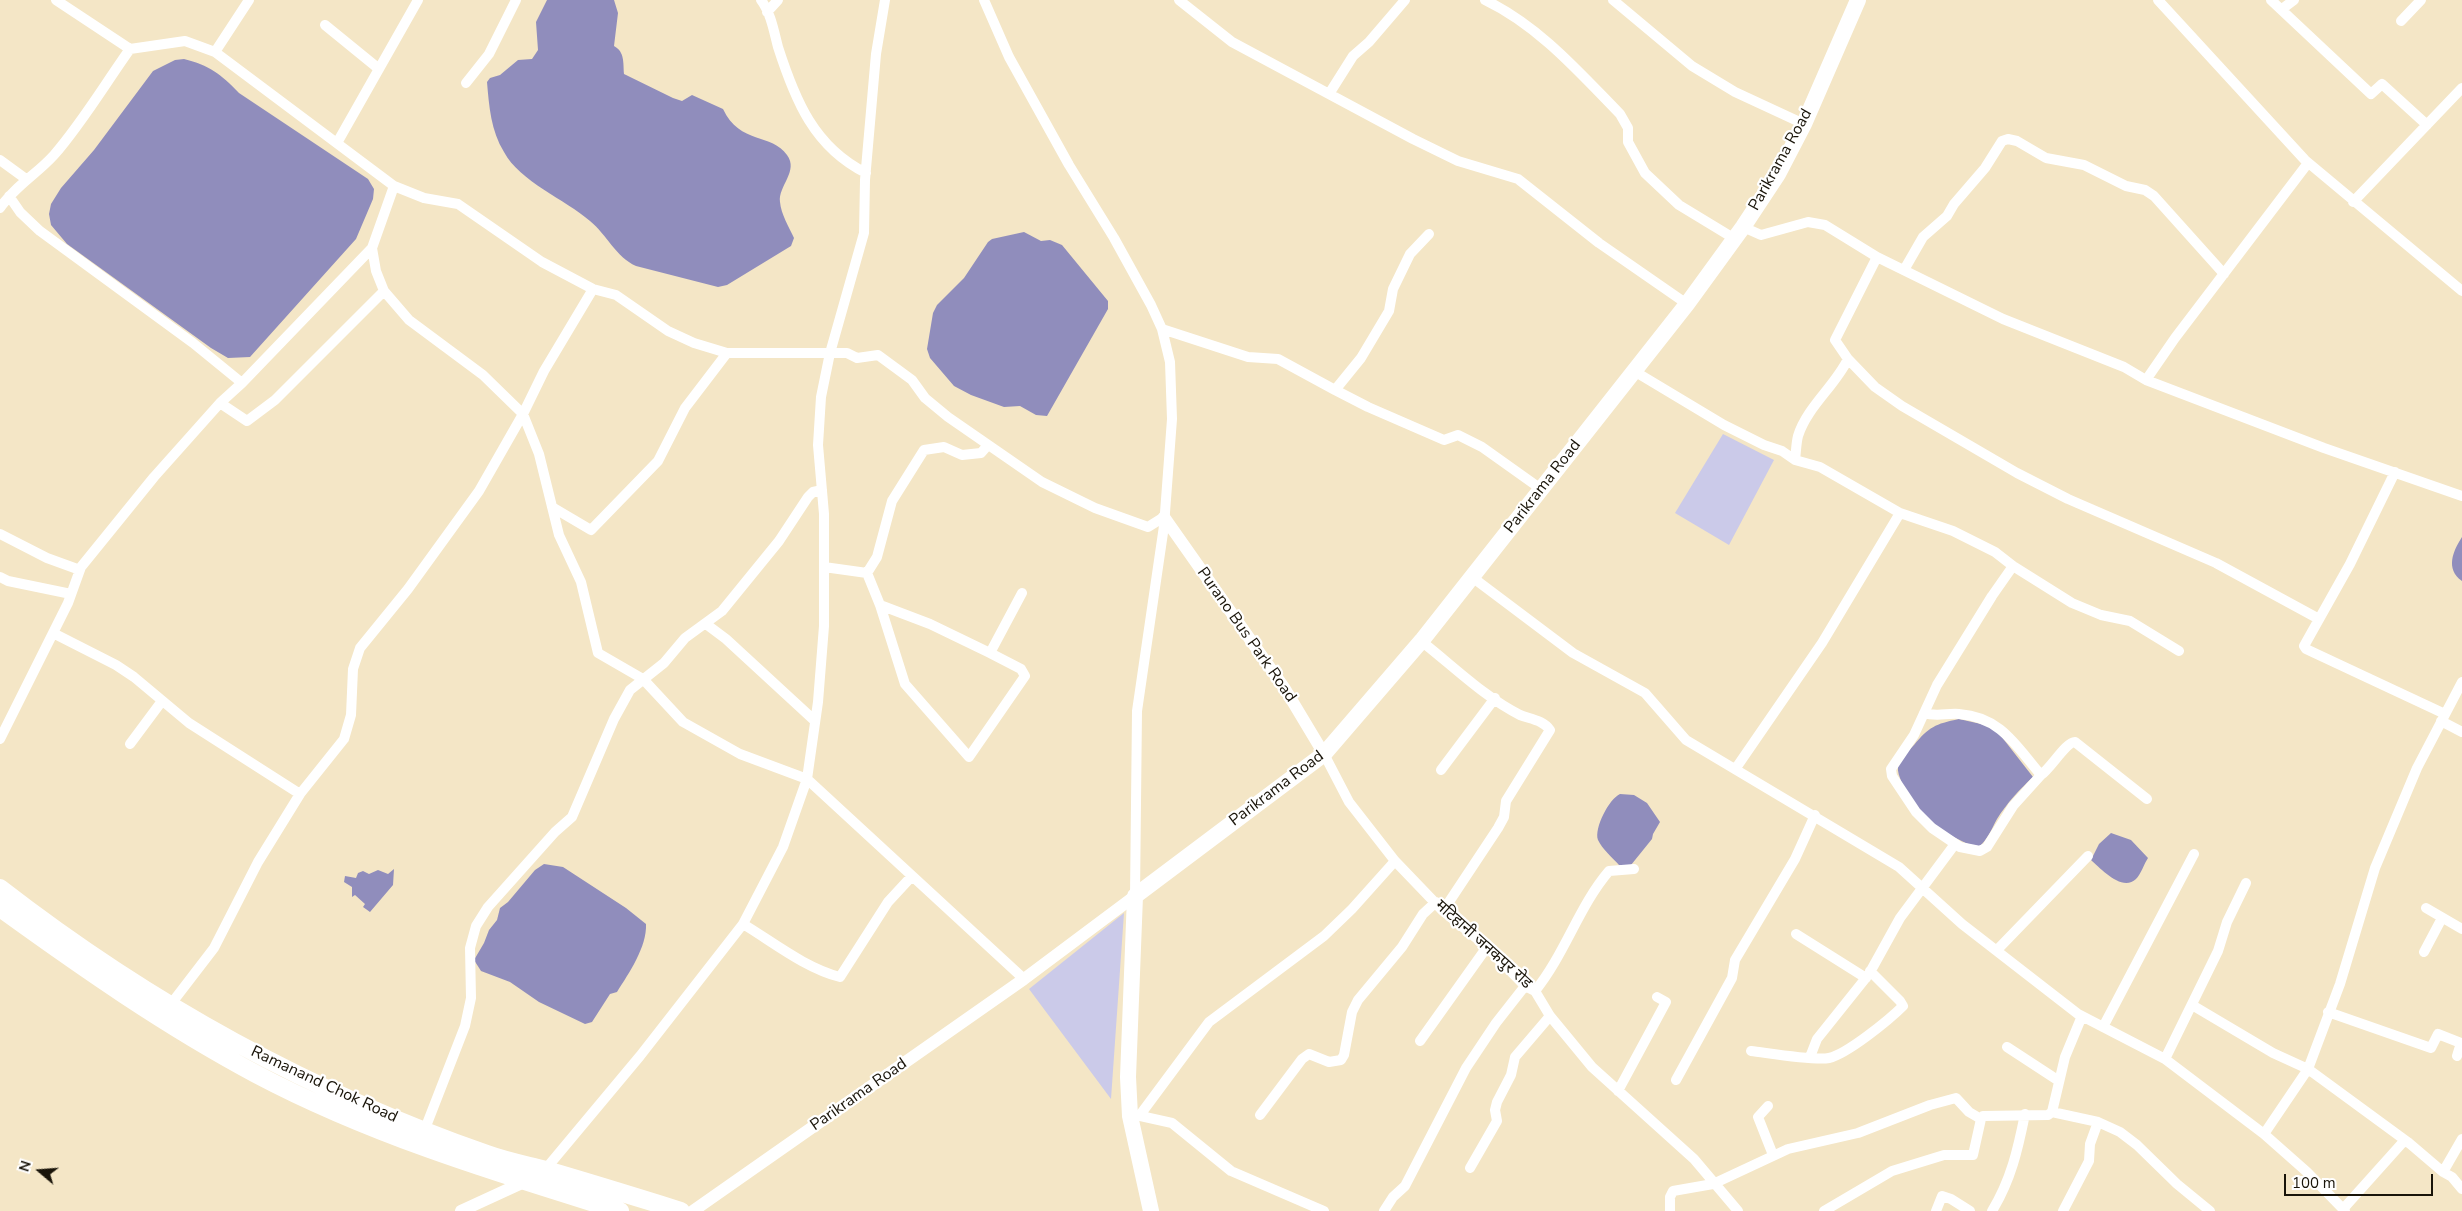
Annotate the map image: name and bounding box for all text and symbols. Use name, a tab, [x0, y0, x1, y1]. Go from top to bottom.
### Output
street label: Parikrama Road	[1745, 106, 1817, 214]
street label: Parikrama Road	[1501, 436, 1585, 538]
street label: Purano Bus Park Road	[1192, 564, 1300, 706]
street label: Parikrama Road	[1226, 747, 1328, 831]
street label: मटिहानी जनकपुर रोड	[1431, 897, 1535, 993]
street label: Ramanand Chok Road	[248, 1043, 400, 1127]
street label: Parikrama Road	[807, 1055, 911, 1135]
north arrow	[15, 1146, 65, 1196]
text: N	[15, 1158, 36, 1174]
scale bar	[2287, 1164, 2436, 1196]
text: 100 m	[2292, 1173, 2336, 1193]

